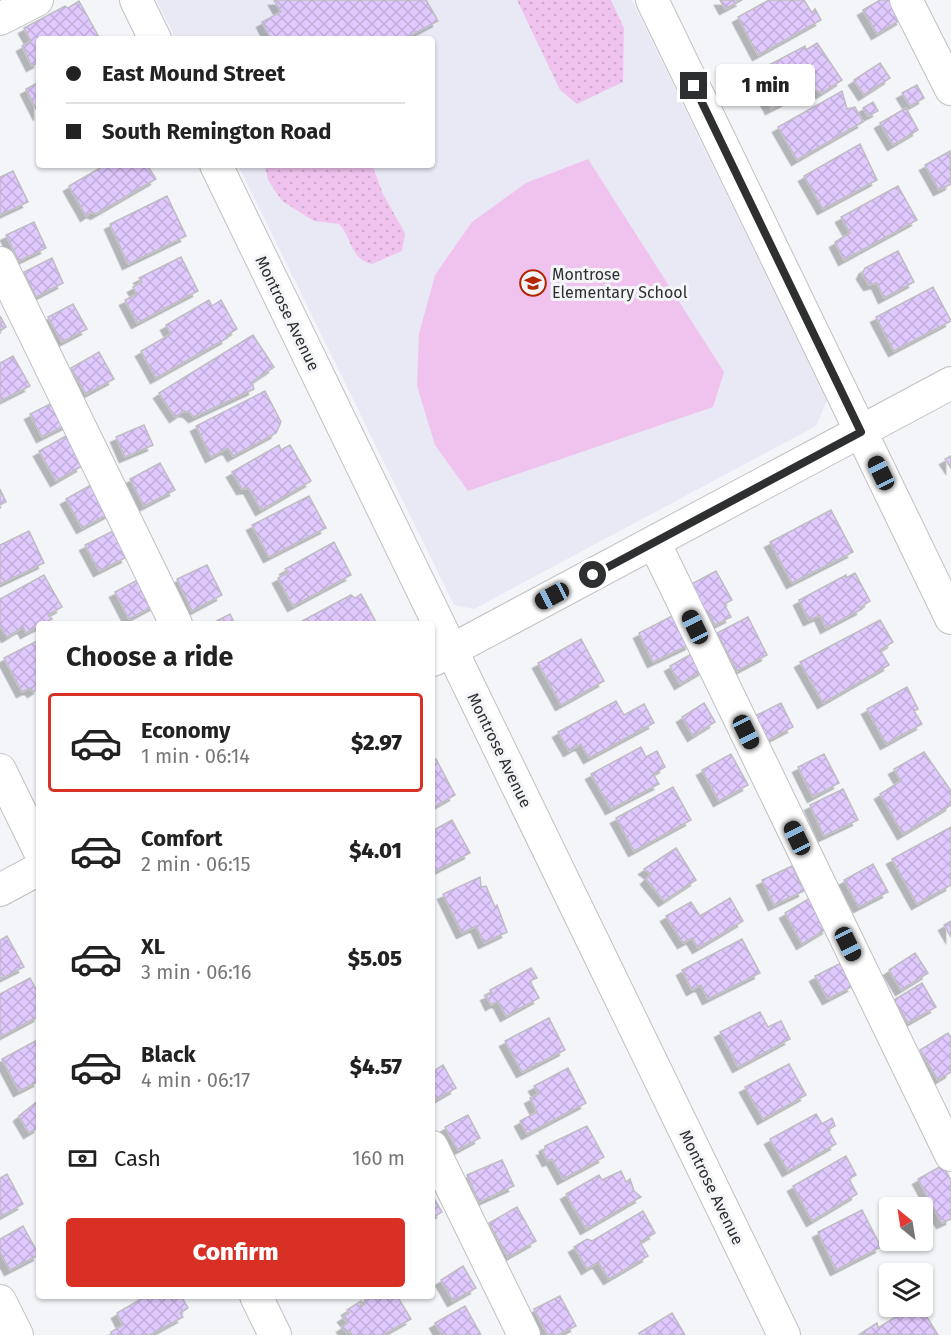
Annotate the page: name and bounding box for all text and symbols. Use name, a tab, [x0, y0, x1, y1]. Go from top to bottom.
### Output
text: East Mound Street	[102, 60, 285, 87]
callout: 1 min	[715, 65, 814, 107]
route end	[680, 72, 707, 99]
text: 1 min	[742, 73, 789, 97]
text: South Remington Road	[102, 118, 331, 145]
street label: Montrose Avenue	[251, 253, 324, 374]
place label: Montrose Elementary School	[552, 265, 688, 302]
school or university icon: Montrose Elementary School	[518, 268, 548, 298]
car	[865, 453, 897, 493]
route start	[579, 561, 606, 588]
car	[532, 580, 572, 612]
car	[679, 607, 711, 647]
text: Choose a ride	[66, 641, 233, 673]
street label: Montrose Avenue	[463, 690, 536, 811]
car	[730, 712, 762, 752]
icon: car	[69, 716, 123, 770]
text: Economy	[141, 717, 230, 744]
text: $2.97	[351, 729, 402, 756]
text: 1 min · 06:14	[141, 744, 250, 768]
car	[781, 818, 813, 858]
icon: car	[69, 824, 123, 878]
text: Comfort	[141, 825, 222, 852]
text: $4.01	[349, 837, 402, 864]
text: 2 min · 06:15	[141, 852, 251, 876]
car	[832, 924, 864, 964]
icon: car	[69, 932, 123, 986]
text: XL	[141, 933, 165, 960]
text: $5.05	[348, 945, 402, 972]
text: 3 min · 06:16	[141, 960, 251, 984]
icon: car	[69, 1040, 123, 1094]
text: Black	[141, 1041, 196, 1068]
text: $4.57	[350, 1053, 402, 1080]
text: 4 min · 06:17	[141, 1068, 250, 1092]
street label: Montrose Avenue	[675, 1127, 748, 1248]
icon: cash	[66, 1142, 99, 1175]
text: Cash	[114, 1145, 161, 1172]
text: 160 m	[352, 1146, 405, 1170]
north arrow	[879, 1197, 933, 1251]
map controls	[879, 1197, 933, 1317]
button: Confirm	[66, 1218, 405, 1287]
button: layers	[879, 1263, 933, 1317]

